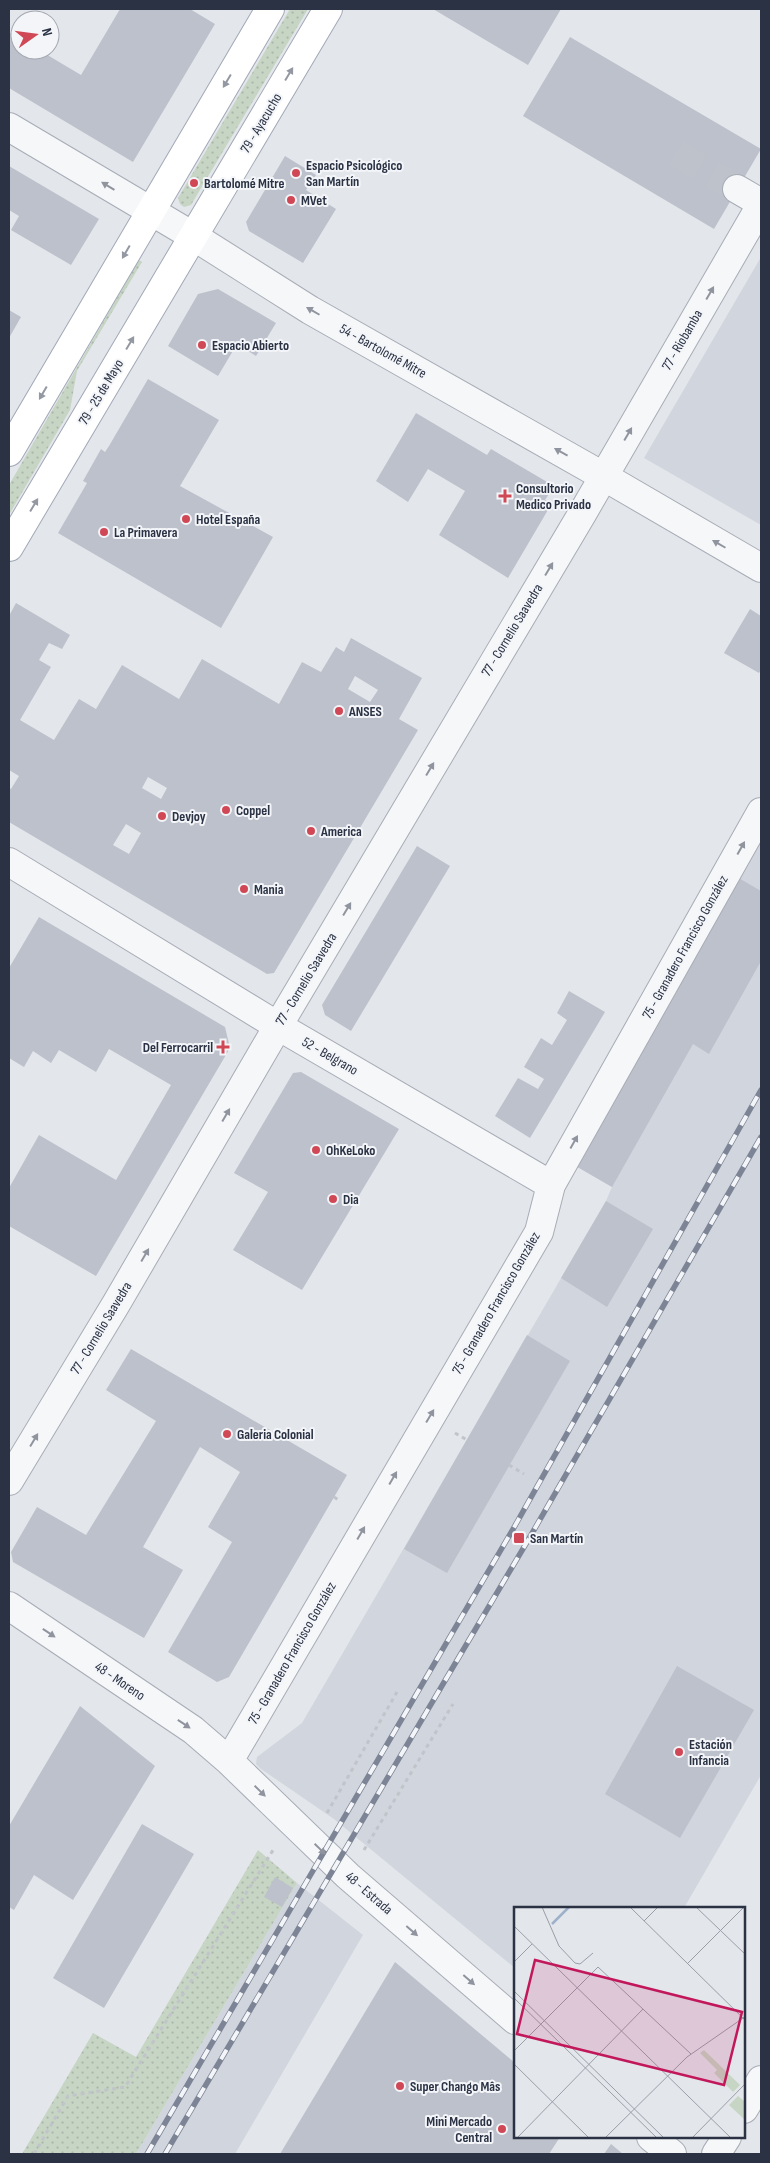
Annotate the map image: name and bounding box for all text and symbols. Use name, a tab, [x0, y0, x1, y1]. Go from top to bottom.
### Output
north arrow	[10, 10, 60, 60]
text: N	[38, 26, 56, 38]
one-way arrow	[285, 68, 294, 81]
one-way arrow	[223, 74, 232, 87]
street label: 79 - Ayacucho	[237, 90, 286, 156]
place label: Espacio Psicológico San Martín	[306, 157, 402, 190]
marker: Espacio Psicológico San Martín	[290, 167, 302, 179]
place label: Bartolomé Mitre	[204, 175, 285, 192]
marker: Bartolomé Mitre	[188, 177, 200, 189]
one-way arrow	[102, 181, 115, 190]
place label: MVet	[301, 192, 327, 209]
marker: MVet	[285, 194, 297, 206]
one-way arrow	[121, 246, 130, 259]
one-way arrow	[705, 287, 714, 300]
one-way arrow	[306, 307, 319, 316]
street label: 77 - Riobamba	[658, 307, 706, 373]
street label: 54 - Bartolomé Mitre	[337, 320, 429, 382]
one-way arrow	[125, 337, 134, 350]
place label: Espacio Abierto	[212, 337, 289, 354]
marker: Espacio Abierto	[196, 339, 208, 351]
street label: 79 - 25 de Mayo	[75, 356, 127, 428]
one-way arrow	[39, 386, 48, 399]
one-way arrow	[623, 427, 632, 440]
one-way arrow	[553, 448, 568, 456]
place label: Consultorio Medico Privado	[516, 480, 591, 513]
marker: Consultorio Medico Privado	[498, 489, 512, 503]
one-way arrow	[29, 499, 38, 512]
place label: Hotel España	[196, 511, 261, 528]
marker: Hotel España	[180, 513, 192, 525]
place label: La Primavera	[114, 524, 178, 541]
marker: La Primavera	[98, 526, 110, 538]
one-way arrow	[713, 539, 726, 548]
one-way arrow	[544, 563, 553, 576]
street label: 77 - Cornelio Saavedra	[478, 581, 546, 679]
place label: ANSES	[348, 703, 382, 720]
marker: ANSES	[333, 705, 345, 717]
one-way arrow	[425, 763, 434, 776]
place label: Coppel	[236, 802, 270, 819]
marker: Coppel	[220, 804, 232, 816]
place label: Devjoy	[172, 808, 206, 825]
marker: Devjoy	[156, 810, 168, 822]
place label: America	[320, 823, 362, 840]
marker: America	[305, 825, 317, 837]
one-way arrow	[736, 842, 745, 855]
street label: 75 - Granadero Francisco González	[638, 872, 732, 1022]
place label: Mania	[254, 881, 284, 898]
marker: Mania	[238, 883, 250, 895]
one-way arrow	[343, 902, 351, 916]
street label: 77 - Cornelio Saavedra	[272, 930, 340, 1028]
street label: 52 - Belgrano	[299, 1033, 361, 1079]
place label: Del Ferrocarril	[143, 1039, 213, 1056]
marker: Del Ferrocarril	[217, 1041, 229, 1053]
one-way arrow	[222, 1108, 231, 1121]
one-way arrow	[570, 1135, 579, 1149]
place label: OhKeLoko	[326, 1142, 375, 1159]
marker: OhKeLoko	[310, 1144, 322, 1156]
place label: Dia	[343, 1191, 359, 1208]
marker: Dia	[327, 1193, 339, 1205]
street label: 75 - Granadero Francisco González	[448, 1229, 544, 1377]
one-way arrow	[140, 1249, 149, 1262]
street label: 77 - Cornelio Saavedra	[67, 1279, 135, 1377]
one-way arrow	[425, 1410, 434, 1423]
place label: Galeria Colonial	[237, 1426, 314, 1443]
marker: Galeria Colonial	[221, 1428, 233, 1440]
one-way arrow	[30, 1433, 39, 1446]
one-way arrow	[389, 1471, 397, 1486]
one-way arrow	[357, 1527, 366, 1540]
place label: San Martín	[530, 1530, 583, 1547]
marker: San Martín	[512, 1531, 526, 1545]
street label: 75 - Granadero Francisco González	[244, 1579, 340, 1727]
one-way arrow	[42, 1628, 56, 1638]
street label: 48 - Moreno	[92, 1658, 149, 1704]
one-way arrow	[177, 1719, 190, 1729]
place label: Estación Infancia	[689, 1736, 732, 1769]
marker: Estación Infancia	[673, 1746, 685, 1758]
one-way arrow	[254, 1785, 266, 1797]
one-way arrow	[314, 1842, 326, 1854]
street label: 48 - Estrada	[342, 1868, 396, 1918]
inset map	[514, 1907, 745, 2138]
one-way arrow	[405, 1925, 418, 1936]
one-way arrow	[463, 1974, 475, 1985]
place label: Super Chango Mâs	[410, 2078, 500, 2095]
marker: Super Chango Mâs	[394, 2080, 406, 2092]
place label: Mini Mercado Central	[426, 2113, 492, 2146]
marker: Mini Mercado Central	[496, 2123, 508, 2135]

